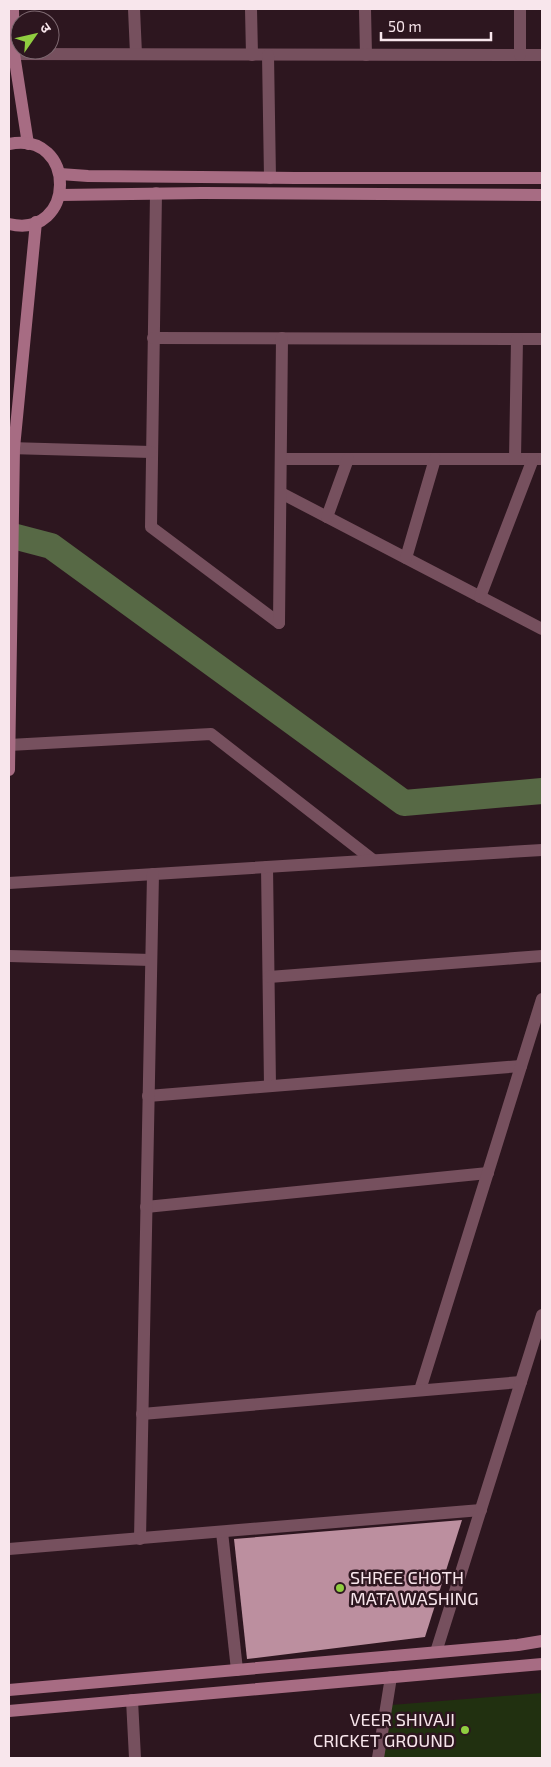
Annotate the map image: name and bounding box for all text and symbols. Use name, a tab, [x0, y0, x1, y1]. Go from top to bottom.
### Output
north arrow	[10, 10, 60, 60]
scale bar	[381, 10, 491, 42]
text: 50 m	[388, 17, 422, 35]
text: उ	[37, 19, 56, 36]
place label: SHREE CHOTH MATA WASHING	[350, 1566, 479, 1609]
marker: SHREE CHOTH MATA WASHING	[334, 1582, 346, 1594]
place label: VEER SHIVAJI CRICKET GROUND	[313, 1708, 455, 1751]
marker: VEER SHIVAJI CRICKET GROUND	[459, 1724, 471, 1736]

